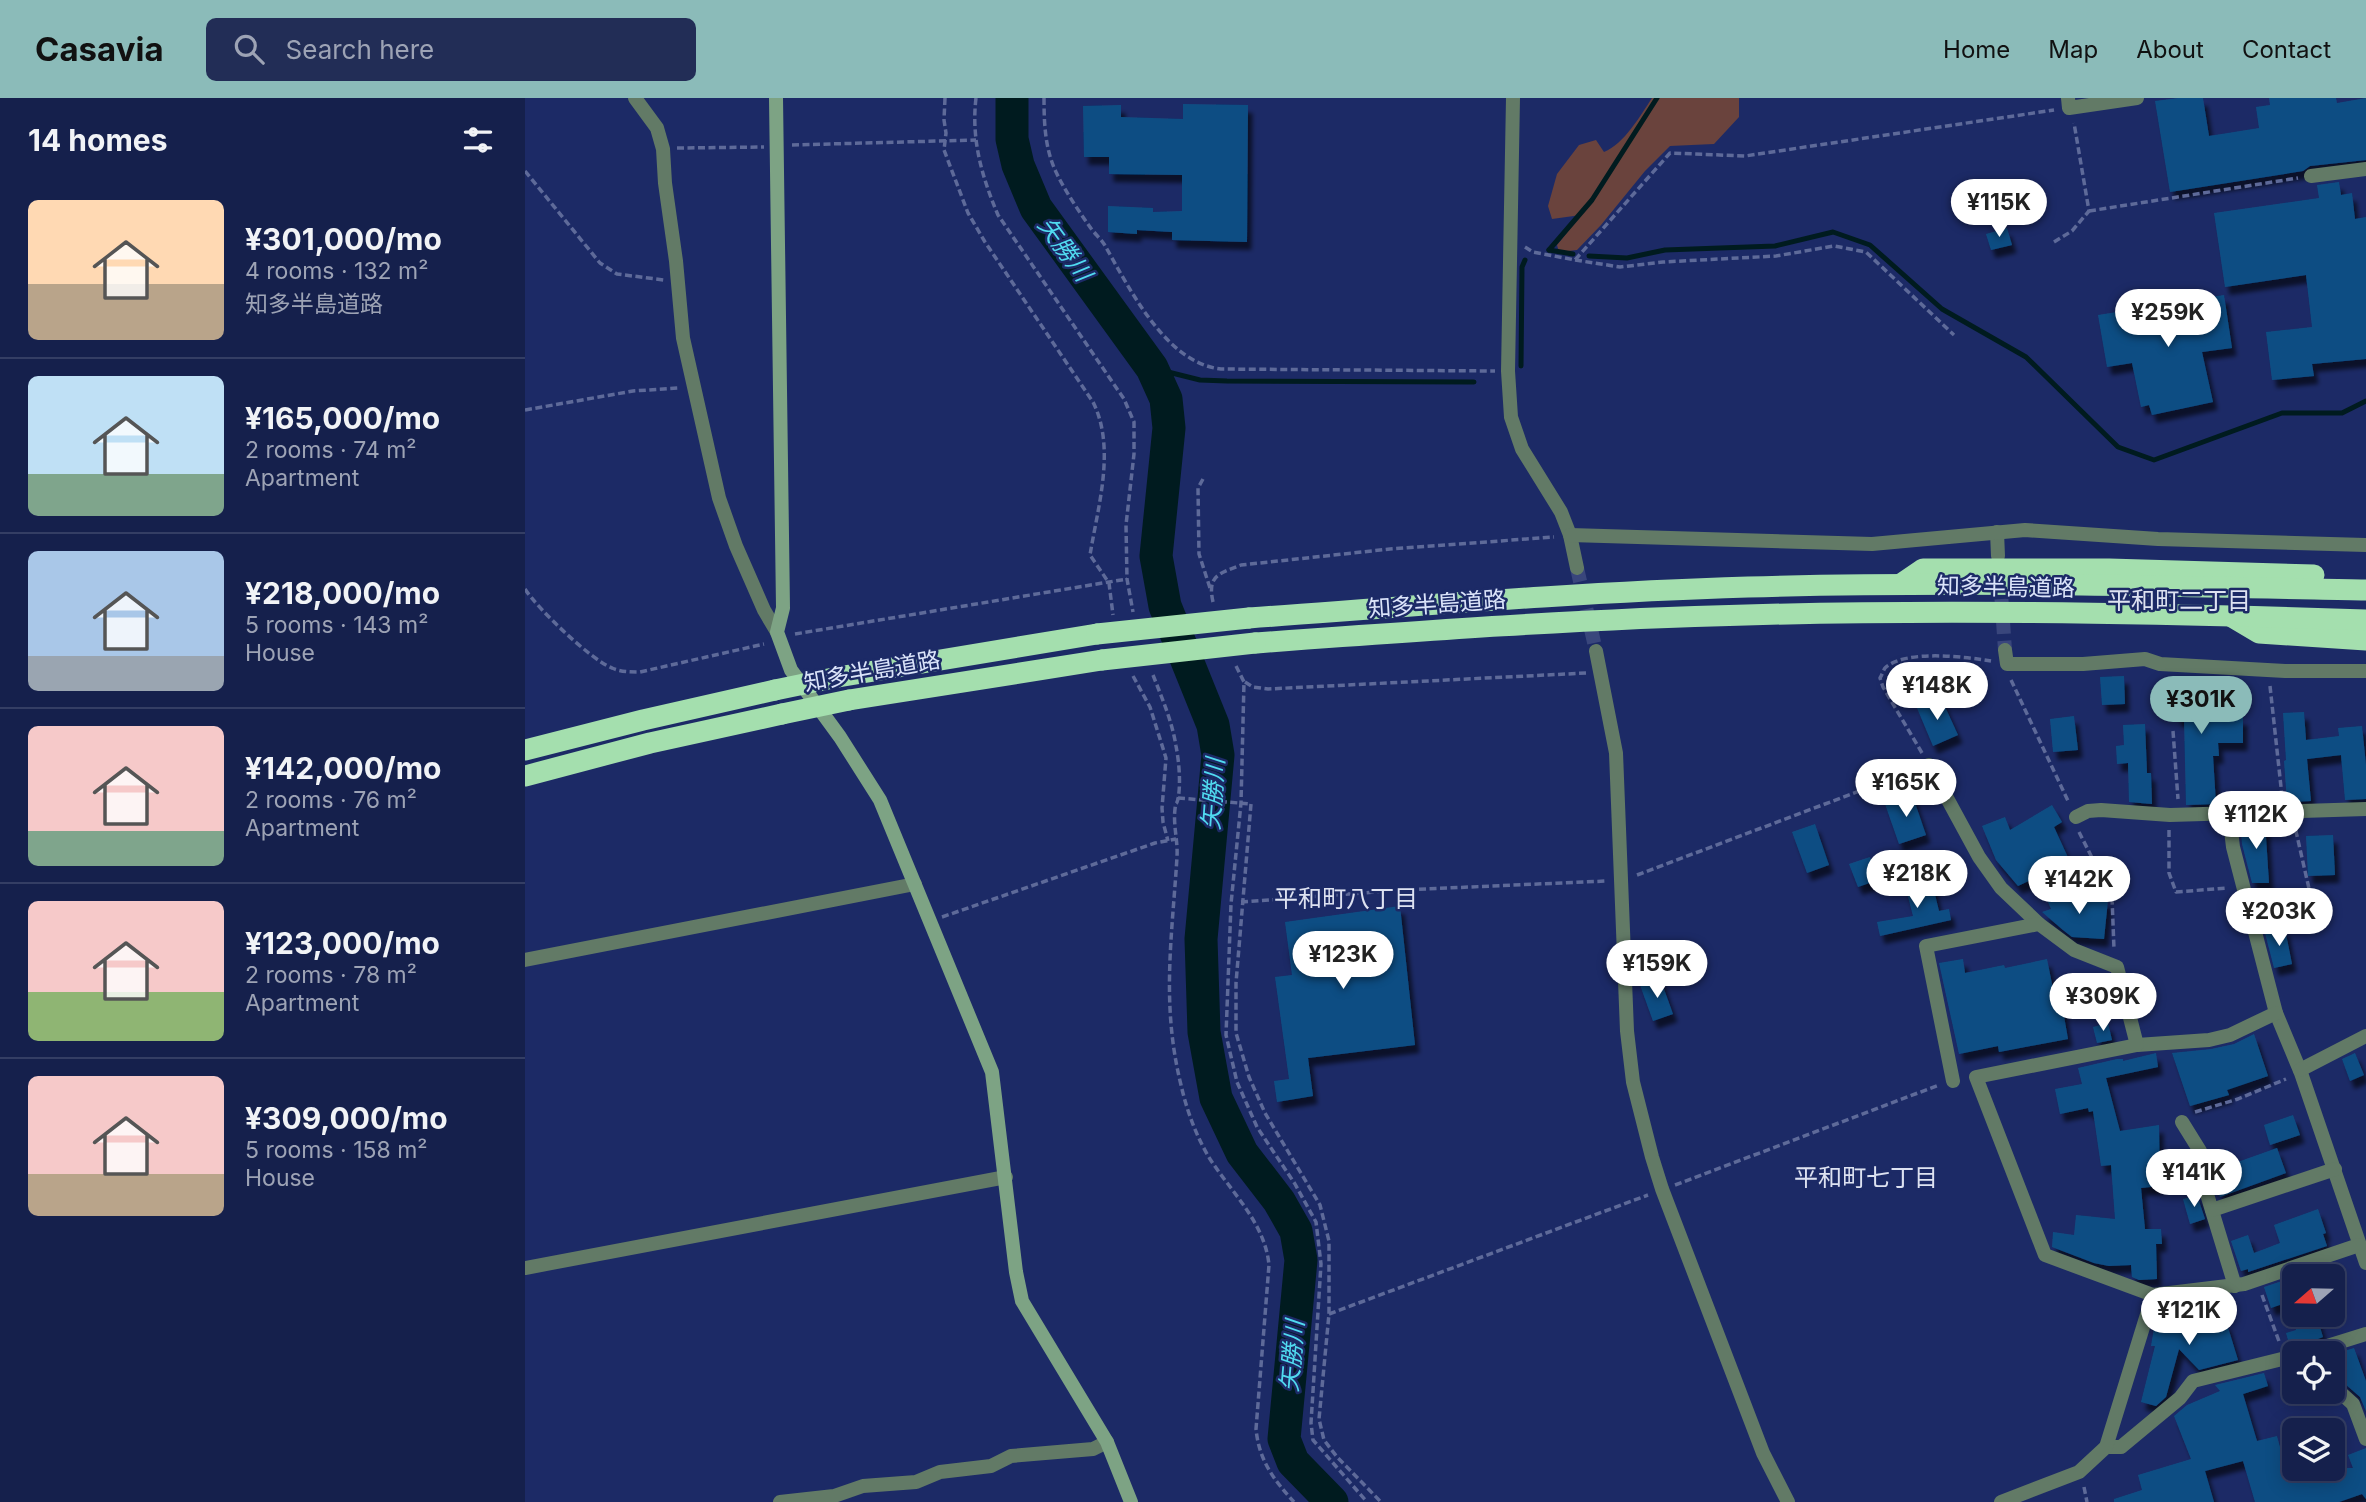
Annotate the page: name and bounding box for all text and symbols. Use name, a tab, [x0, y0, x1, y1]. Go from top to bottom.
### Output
search box	[206, 18, 696, 81]
text: Casavia	[35, 29, 164, 69]
icon: search	[230, 30, 268, 68]
text: Search here	[286, 34, 434, 65]
text: Home	[1943, 35, 2010, 64]
text: Map	[2048, 35, 2098, 64]
text: About	[2136, 35, 2204, 64]
text: Contact	[2242, 35, 2331, 64]
icon: filters	[459, 121, 497, 159]
text: 14 homes	[28, 122, 167, 158]
pin: ¥115K	[1950, 180, 2048, 239]
text: ¥115K	[1967, 188, 2031, 216]
water label: 矢勝川	[1032, 211, 1100, 289]
text: ¥301,000/mo	[245, 221, 442, 257]
icon: home	[84, 228, 168, 312]
text: 4 rooms · 132 m²	[245, 257, 428, 285]
pin: ¥259K	[2119, 289, 2217, 349]
text: 知多半島道路	[245, 290, 383, 318]
text: ¥259K	[2131, 298, 2205, 326]
text: ¥165,000/mo	[245, 400, 440, 436]
icon: home	[84, 404, 168, 488]
text: 2 rooms · 74 m²	[245, 436, 417, 464]
text: Apartment	[245, 464, 359, 492]
street label: 知多半島道路	[1937, 572, 2075, 602]
text: ¥218,000/mo	[245, 575, 440, 611]
icon: home	[84, 579, 168, 663]
street label: 知多半島道路	[1367, 585, 1507, 623]
district label: 平和町二丁目	[2107, 586, 2251, 615]
text: 5 rooms · 143 m²	[245, 611, 428, 639]
text: House	[245, 639, 315, 667]
street label: 知多半島道路	[802, 645, 942, 697]
pin: ¥148K	[1888, 662, 1986, 722]
text: ¥148K	[1902, 671, 1972, 699]
pin: ¥301K	[2152, 676, 2250, 736]
text: ¥301K	[2166, 685, 2236, 713]
text: ¥142,000/mo	[245, 750, 441, 786]
icon: home	[84, 754, 168, 838]
water label: 矢勝川	[1196, 754, 1230, 831]
pin: ¥165K	[1857, 760, 1955, 819]
text: ¥165K	[1871, 768, 1941, 796]
text: 2 rooms · 76 m²	[245, 786, 417, 814]
pin: ¥112K	[2207, 792, 2305, 851]
text: ¥112K	[2224, 800, 2288, 828]
text: Apartment	[245, 814, 359, 842]
pin: ¥218K	[1868, 850, 1966, 910]
pin: ¥142K	[2030, 856, 2128, 916]
text: ¥218K	[1882, 859, 1952, 887]
text: ¥142K	[2044, 865, 2114, 893]
district label: 平和町八丁目	[1274, 884, 1418, 913]
pin: ¥203K	[2230, 888, 2328, 948]
text: ¥203K	[2242, 897, 2316, 925]
text: ¥123,000/mo	[245, 925, 440, 961]
icon: home	[84, 929, 168, 1013]
pin: ¥123K	[1294, 932, 1392, 991]
text: ¥123K	[1309, 940, 1377, 968]
pin: ¥159K	[1608, 940, 1706, 1000]
text: ¥159K	[1622, 949, 1692, 977]
text: 2 rooms · 78 m²	[245, 961, 417, 989]
pin: ¥309K	[2054, 974, 2152, 1033]
text: ¥309K	[2066, 982, 2140, 1010]
text: Apartment	[245, 989, 359, 1017]
text: ¥309,000/mo	[245, 1100, 448, 1136]
icon: home	[84, 1104, 168, 1188]
text: 5 rooms · 158 m²	[245, 1136, 428, 1164]
pin: ¥141K	[2145, 1150, 2243, 1209]
text: ¥141K	[2162, 1158, 2226, 1186]
district label: 平和町七丁目	[1794, 1163, 1938, 1192]
text: House	[245, 1164, 315, 1192]
north arrow	[2282, 1264, 2345, 1326]
map controls	[2282, 1264, 2345, 1481]
pin: ¥121K	[2140, 1288, 2238, 1347]
text: ¥121K	[2157, 1296, 2221, 1324]
water label: 矢勝川	[1274, 1316, 1310, 1393]
button: locate	[2282, 1341, 2345, 1404]
button: layers	[2282, 1418, 2345, 1481]

